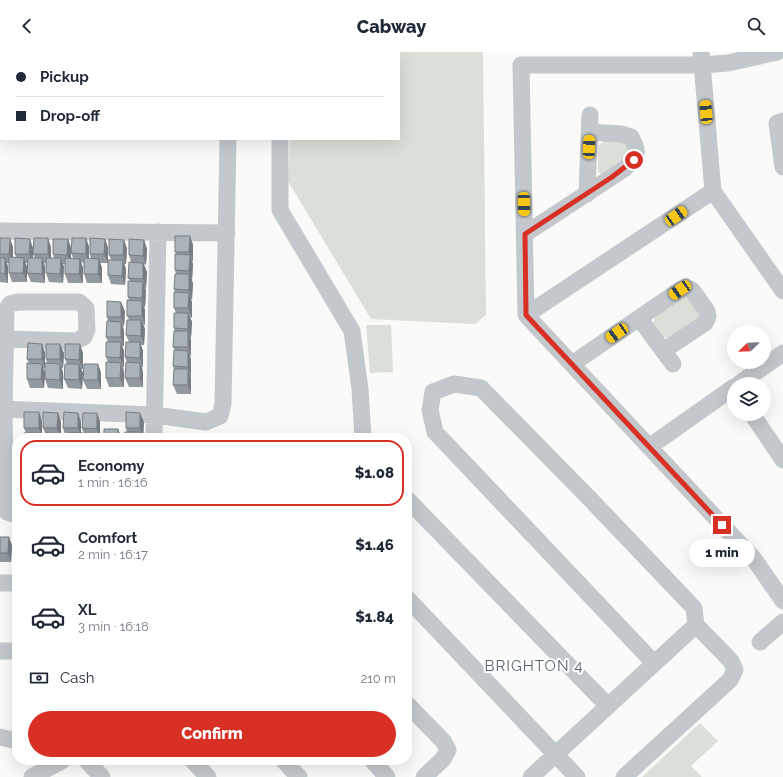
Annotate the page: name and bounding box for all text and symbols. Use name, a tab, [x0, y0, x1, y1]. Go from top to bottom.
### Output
icon: back	[16, 15, 38, 37]
icon: search	[745, 15, 767, 37]
text: Cabway	[357, 16, 426, 37]
text: Pickup	[40, 68, 89, 86]
car	[699, 100, 713, 124]
text: Drop-off	[40, 107, 100, 125]
car	[583, 135, 595, 159]
route start	[625, 151, 643, 169]
car	[518, 192, 530, 216]
car	[663, 204, 689, 228]
car	[667, 278, 693, 302]
car	[604, 321, 630, 345]
north arrow	[727, 325, 771, 369]
map controls	[727, 325, 771, 421]
button: layers	[727, 377, 771, 421]
icon: car	[30, 455, 66, 491]
text: Economy	[78, 457, 145, 475]
text: $1.08	[355, 464, 394, 482]
text: 1 min · 16:16	[78, 475, 148, 490]
route end	[713, 516, 731, 534]
icon: car	[30, 527, 66, 563]
text: Comfort	[78, 529, 137, 547]
text: $1.46	[355, 536, 394, 554]
callout: 1 min	[689, 539, 755, 567]
text: 1 min	[705, 545, 739, 560]
text: 2 min · 16:17	[78, 547, 148, 562]
icon: car	[30, 599, 66, 635]
text: XL	[78, 601, 96, 619]
text: $1.84	[355, 608, 394, 626]
text: 3 min · 16:18	[78, 619, 149, 634]
district label: BRIGHTON 4	[485, 657, 583, 675]
icon: cash	[28, 667, 50, 689]
text: Cash	[60, 669, 94, 687]
text: 210 m	[360, 671, 396, 686]
button: Confirm	[28, 711, 396, 757]

